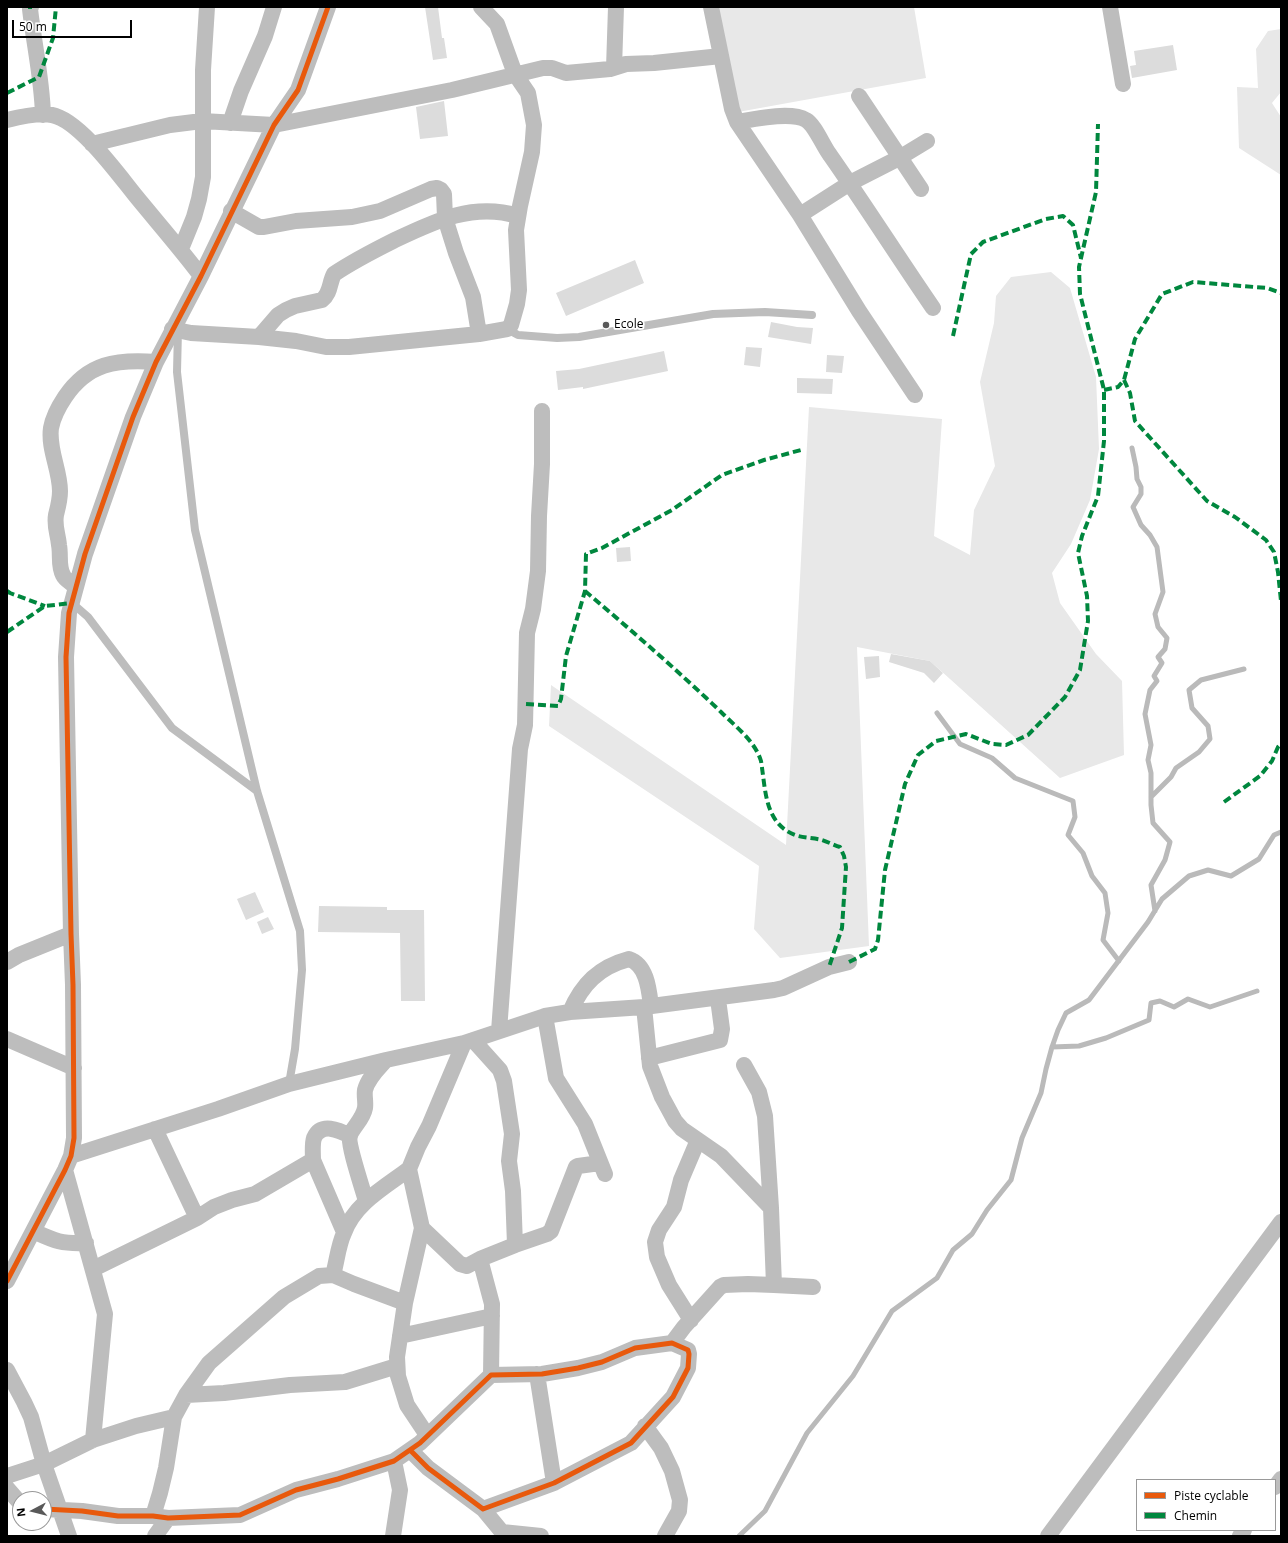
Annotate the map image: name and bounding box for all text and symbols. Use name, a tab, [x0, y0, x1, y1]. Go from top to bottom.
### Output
scale bar	[14, 12, 134, 38]
text: 50 m	[19, 18, 47, 35]
place label: Ecole	[614, 318, 643, 332]
marker: Ecole	[601, 320, 611, 330]
legend	[1136, 1479, 1276, 1531]
text: Piste cyclable	[1174, 1487, 1248, 1504]
north arrow	[12, 1491, 52, 1531]
text: N	[13, 1507, 29, 1518]
text: Chemin	[1174, 1507, 1217, 1524]

